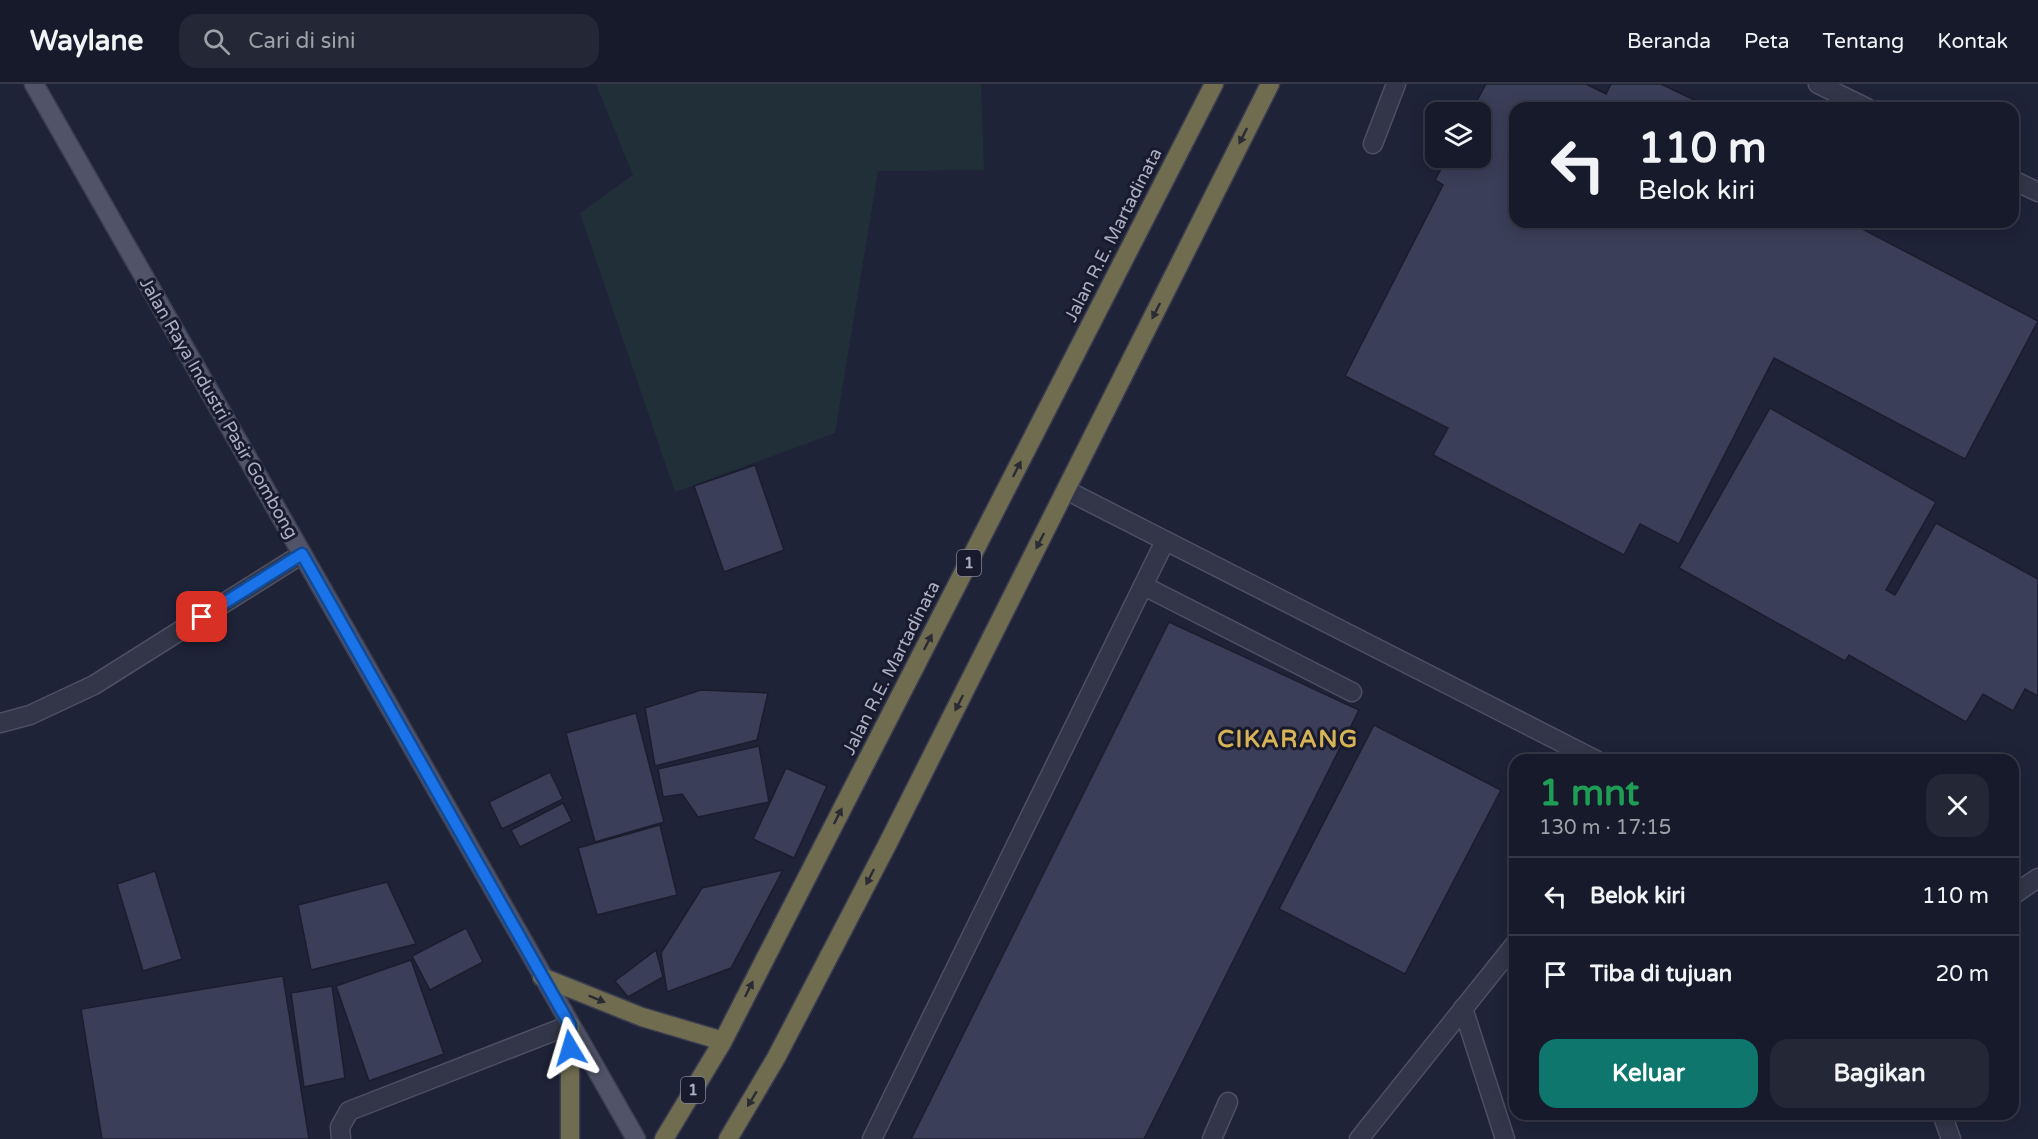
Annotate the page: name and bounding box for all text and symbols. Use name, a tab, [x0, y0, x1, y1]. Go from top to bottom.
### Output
search box	[179, 14, 599, 68]
text: Waylane	[30, 24, 143, 58]
icon: search	[200, 25, 233, 58]
text: Cari di sini	[248, 28, 356, 54]
text: Beranda	[1627, 29, 1711, 54]
text: Peta	[1744, 29, 1790, 54]
text: Tentang	[1823, 29, 1904, 54]
text: Kontak	[1937, 29, 2008, 54]
map controls	[1425, 102, 1491, 168]
button: layers	[1425, 102, 1491, 168]
text: 110 m	[1638, 123, 1767, 174]
icon: left	[1539, 126, 1617, 204]
one-way arrow	[1239, 128, 1248, 145]
street label: Jalan R.E. Martadinata	[1060, 144, 1166, 326]
text: Belok kiri	[1638, 174, 1755, 207]
street label: Jalan Raya Industri Pasir Gombong	[135, 274, 303, 542]
one-way arrow	[1151, 302, 1161, 319]
one-way arrow	[1012, 460, 1022, 477]
one-way arrow	[1035, 533, 1045, 550]
road number: 1	[957, 550, 981, 576]
street label: Jalan R.E. Martadinata	[838, 577, 944, 759]
pin	[176, 591, 227, 642]
icon: arrive	[185, 600, 218, 633]
one-way arrow	[923, 634, 932, 651]
one-way arrow	[954, 694, 964, 712]
district label: CIKARANG	[1217, 725, 1359, 754]
text: 1 mnt	[1539, 772, 1639, 815]
button: close	[1926, 774, 1989, 837]
one-way arrow	[834, 807, 843, 824]
text: 130 m · 17:15	[1539, 816, 1671, 840]
one-way arrow	[865, 868, 875, 885]
icon: left	[1539, 880, 1572, 913]
text: Belok kiri	[1590, 883, 1686, 909]
text: 110 m	[1922, 883, 1989, 909]
icon: arrive	[1539, 958, 1572, 991]
text: Tiba di tujuan	[1590, 961, 1732, 987]
text: 20 m	[1935, 961, 1989, 987]
one-way arrow	[745, 981, 754, 998]
one-way arrow	[588, 994, 606, 1004]
position arrow	[538, 1016, 602, 1080]
button: Keluar	[1539, 1039, 1758, 1108]
button: Bagikan	[1770, 1039, 1989, 1108]
road number: 1	[681, 1077, 705, 1103]
one-way arrow	[747, 1091, 757, 1108]

